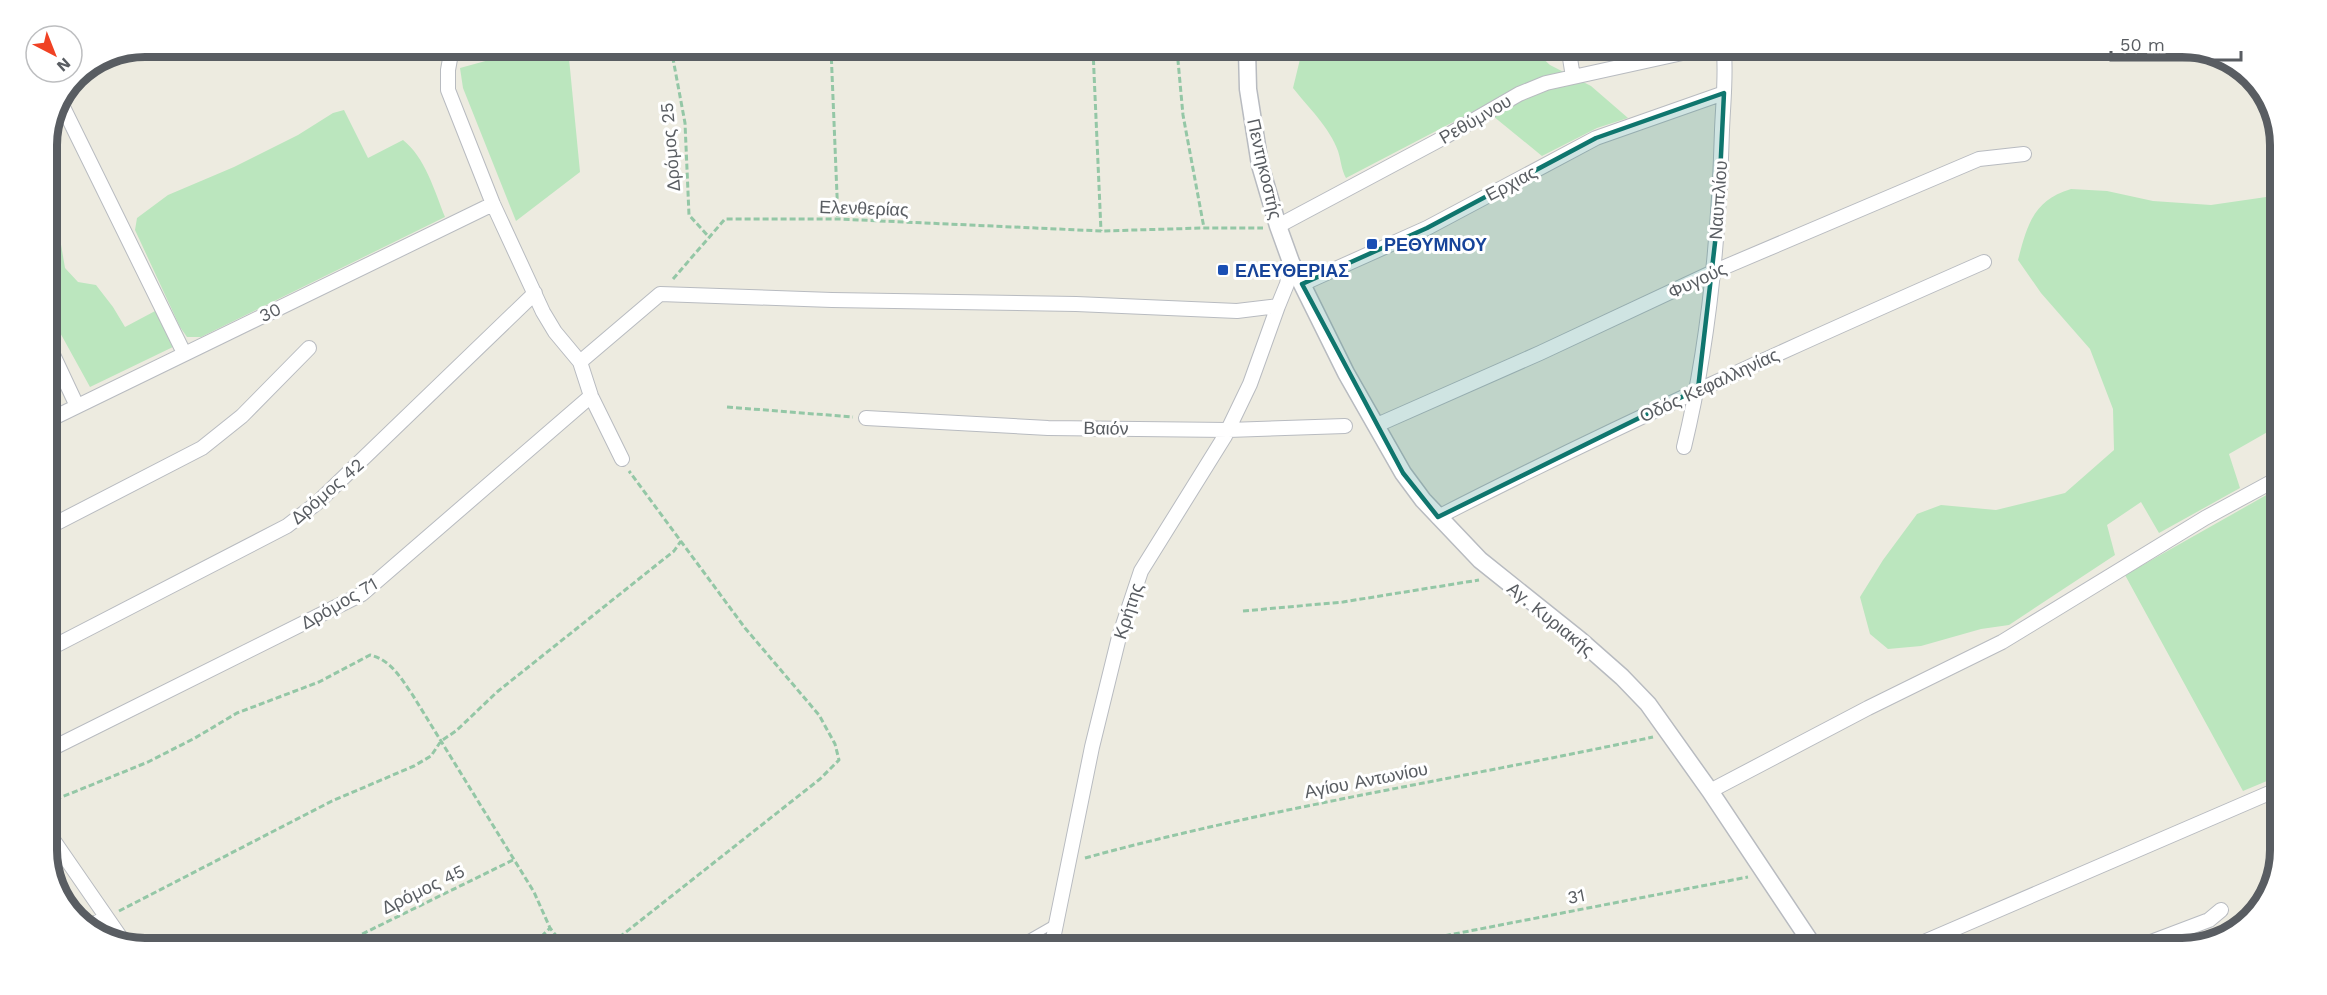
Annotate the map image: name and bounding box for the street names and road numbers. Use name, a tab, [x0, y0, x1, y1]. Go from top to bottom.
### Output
street label: Ρεθύμνου	[1435, 90, 1515, 148]
street label: Δρόμος 25	[656, 102, 684, 192]
street label: Πεντηκοστής	[1243, 117, 1287, 222]
street label: Ναυπλίου	[1705, 160, 1731, 240]
street label: Ερχιας	[1482, 161, 1540, 205]
street label: Ελενθερίας	[819, 196, 909, 220]
street label: Φυγούς	[1665, 257, 1730, 303]
street label: 30	[256, 298, 284, 326]
street label: Οδός Κεφαλληνίας	[1636, 343, 1782, 426]
street label: Βαιόν	[1083, 417, 1129, 439]
street label: Δρόμος 42	[286, 454, 368, 528]
street label: Δρόμος 71	[297, 573, 381, 633]
street label: Αγ. Κυριακής	[1503, 578, 1599, 661]
street label: Κρήτης	[1109, 580, 1147, 642]
street label: Αγίου Αντωνίου	[1303, 758, 1429, 802]
street label: Δρόμος 45	[378, 860, 468, 918]
street label: 31	[1565, 884, 1587, 908]

